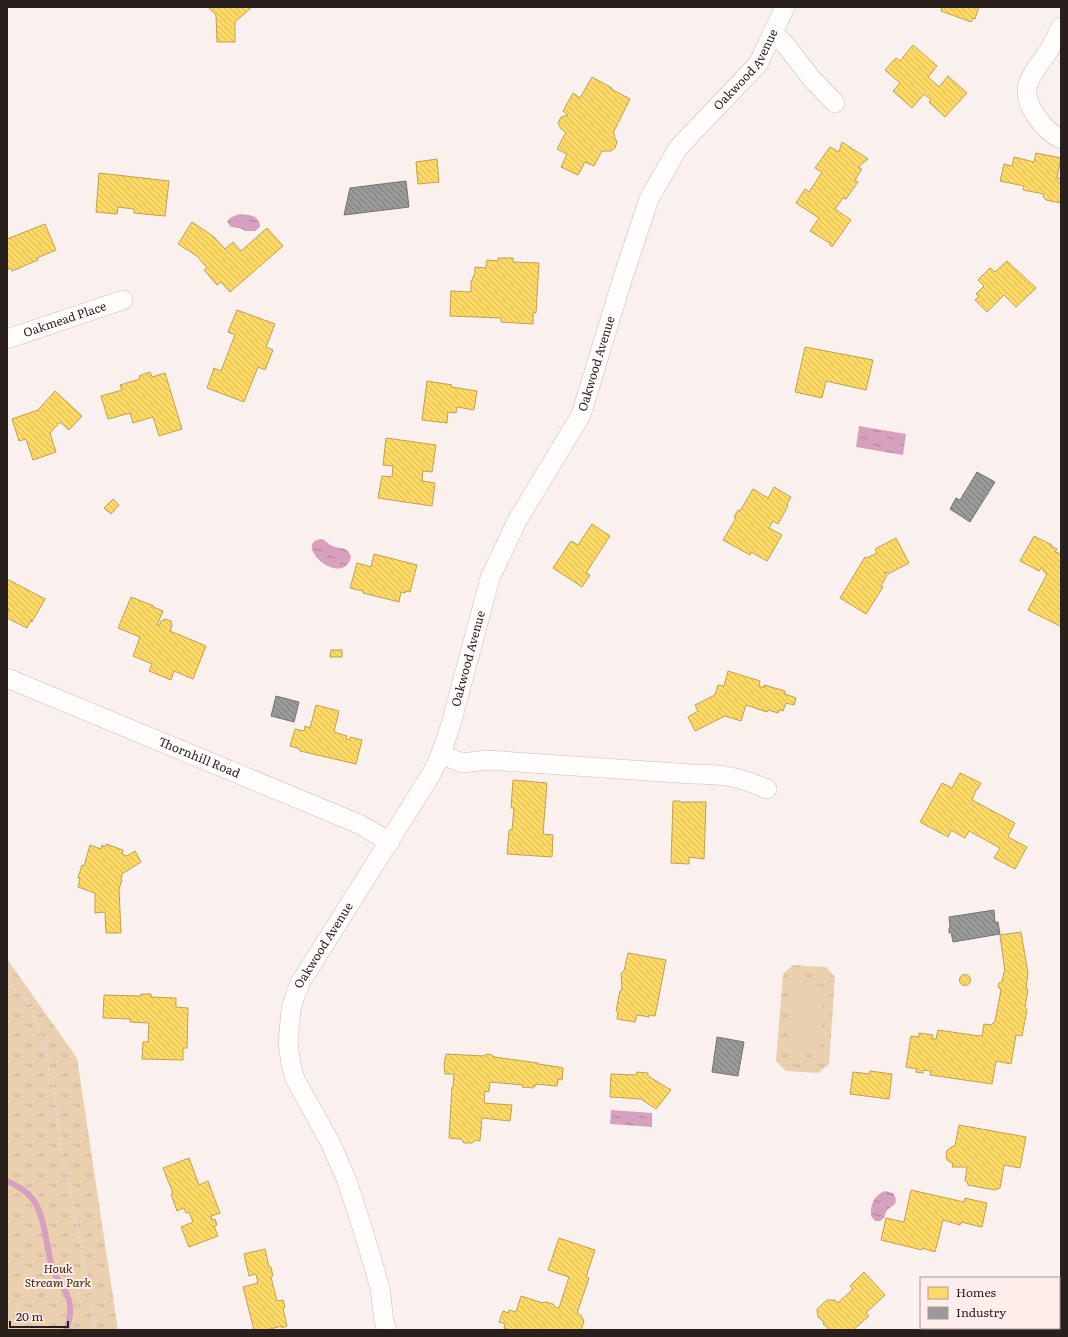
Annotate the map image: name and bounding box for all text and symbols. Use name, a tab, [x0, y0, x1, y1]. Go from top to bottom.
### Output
street label: Oakwood Avenue	[709, 26, 781, 114]
street label: Oakmead Place	[21, 296, 108, 341]
street label: Oakwood Avenue	[573, 314, 619, 413]
street label: Oakwood Avenue	[446, 608, 489, 709]
street label: Thornhill Road	[156, 732, 244, 782]
street label: Oakwood Avenue	[289, 898, 357, 991]
park label: Houk Stream Park	[25, 1259, 92, 1291]
legend	[920, 1277, 1060, 1329]
text: Homes	[956, 1283, 996, 1301]
scale bar	[10, 1303, 68, 1329]
text: Industry	[956, 1303, 1006, 1321]
text: 20 m	[16, 1307, 43, 1325]

